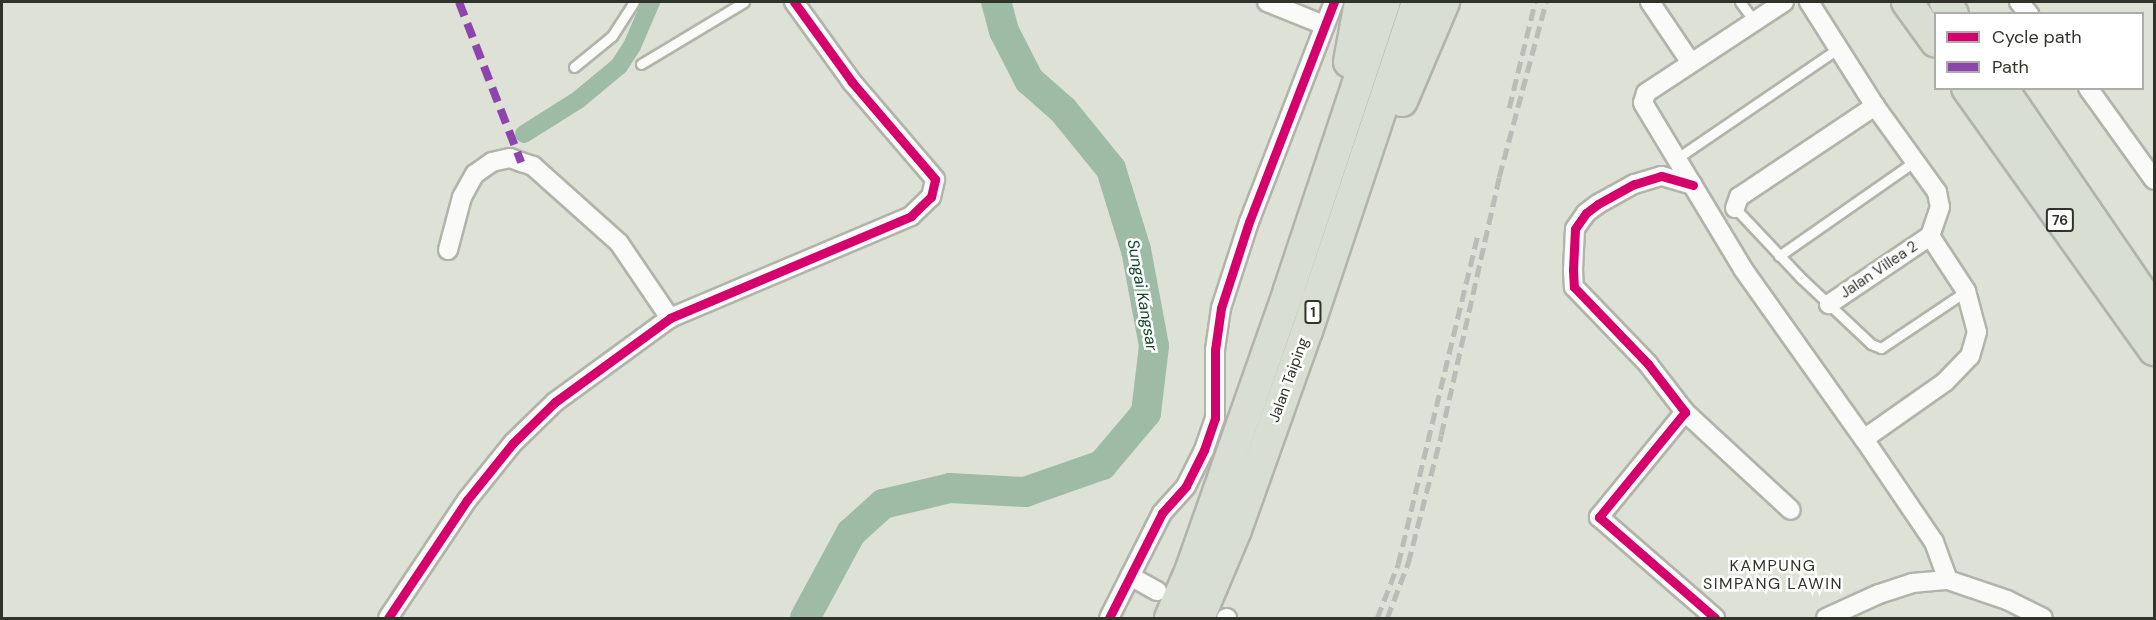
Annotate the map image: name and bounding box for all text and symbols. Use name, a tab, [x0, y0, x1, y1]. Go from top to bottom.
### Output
legend	[1934, 12, 2144, 90]
text: Cycle path	[1992, 25, 2082, 49]
text: Path	[1992, 55, 2029, 79]
road number: 76	[2045, 209, 2075, 231]
water label: Sungai Kangsar	[1123, 238, 1161, 352]
street label: Jalan Villea 2	[1837, 238, 1921, 302]
road number: 1	[1304, 301, 1322, 323]
street label: Jalan Taiping	[1265, 335, 1313, 425]
district label: KAMPUNG SIMPANG LAWIN	[1703, 556, 1843, 594]

